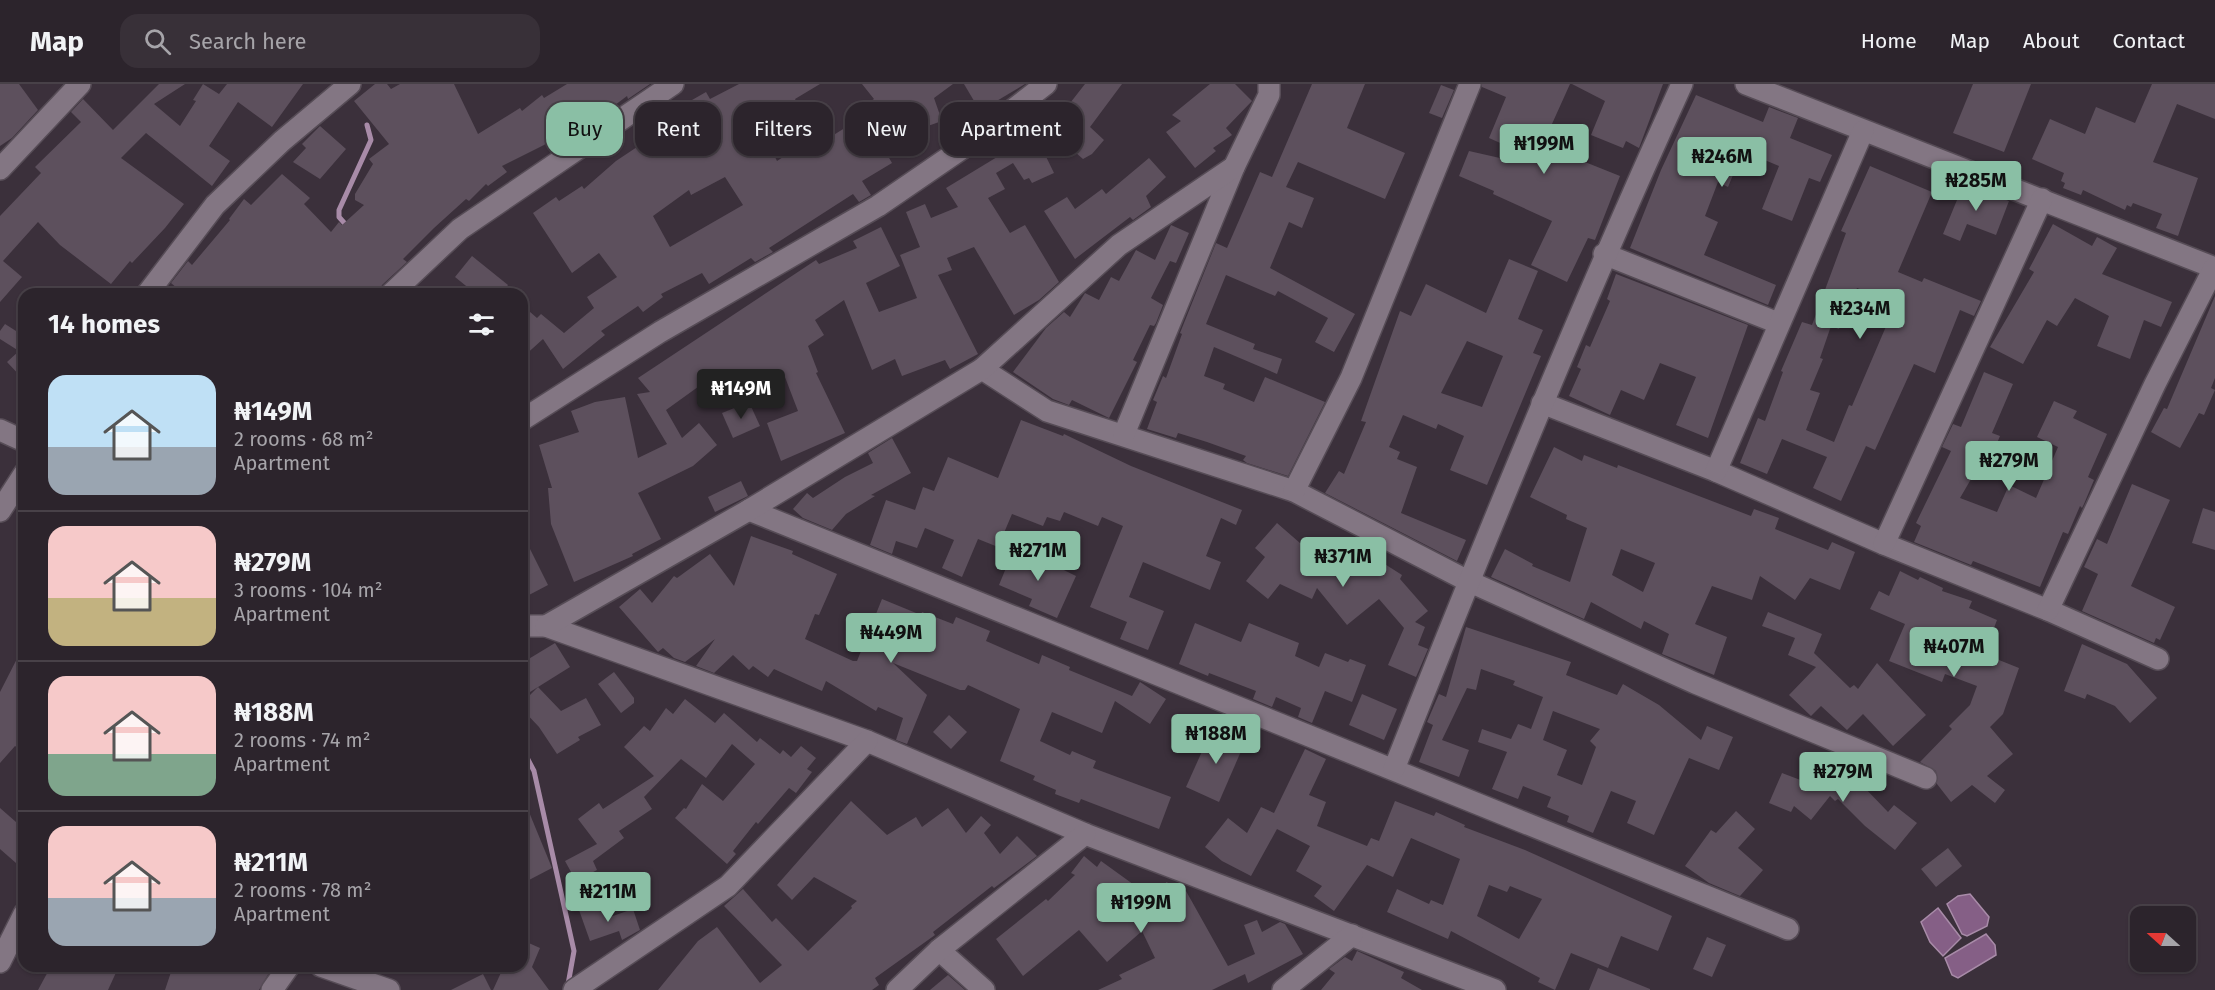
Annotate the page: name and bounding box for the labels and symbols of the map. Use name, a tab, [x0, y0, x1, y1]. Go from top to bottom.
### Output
pin: ₦199M	[1502, 124, 1586, 175]
pin: ₦246M	[1680, 137, 1764, 188]
pin: ₦285M	[1934, 161, 2018, 212]
pin: ₦234M	[1818, 289, 1902, 340]
pin: ₦149M	[699, 369, 783, 420]
pin: ₦279M	[1967, 441, 2051, 492]
pin: ₦271M	[996, 531, 1080, 582]
pin: ₦371M	[1301, 537, 1385, 588]
pin: ₦449M	[849, 613, 933, 664]
pin: ₦407M	[1912, 627, 1996, 678]
pin: ₦188M	[1174, 714, 1258, 765]
pin: ₦279M	[1801, 752, 1885, 803]
pin: ₦211M	[566, 872, 650, 923]
pin: ₦199M	[1099, 883, 1183, 934]
north arrow	[2130, 906, 2196, 972]

